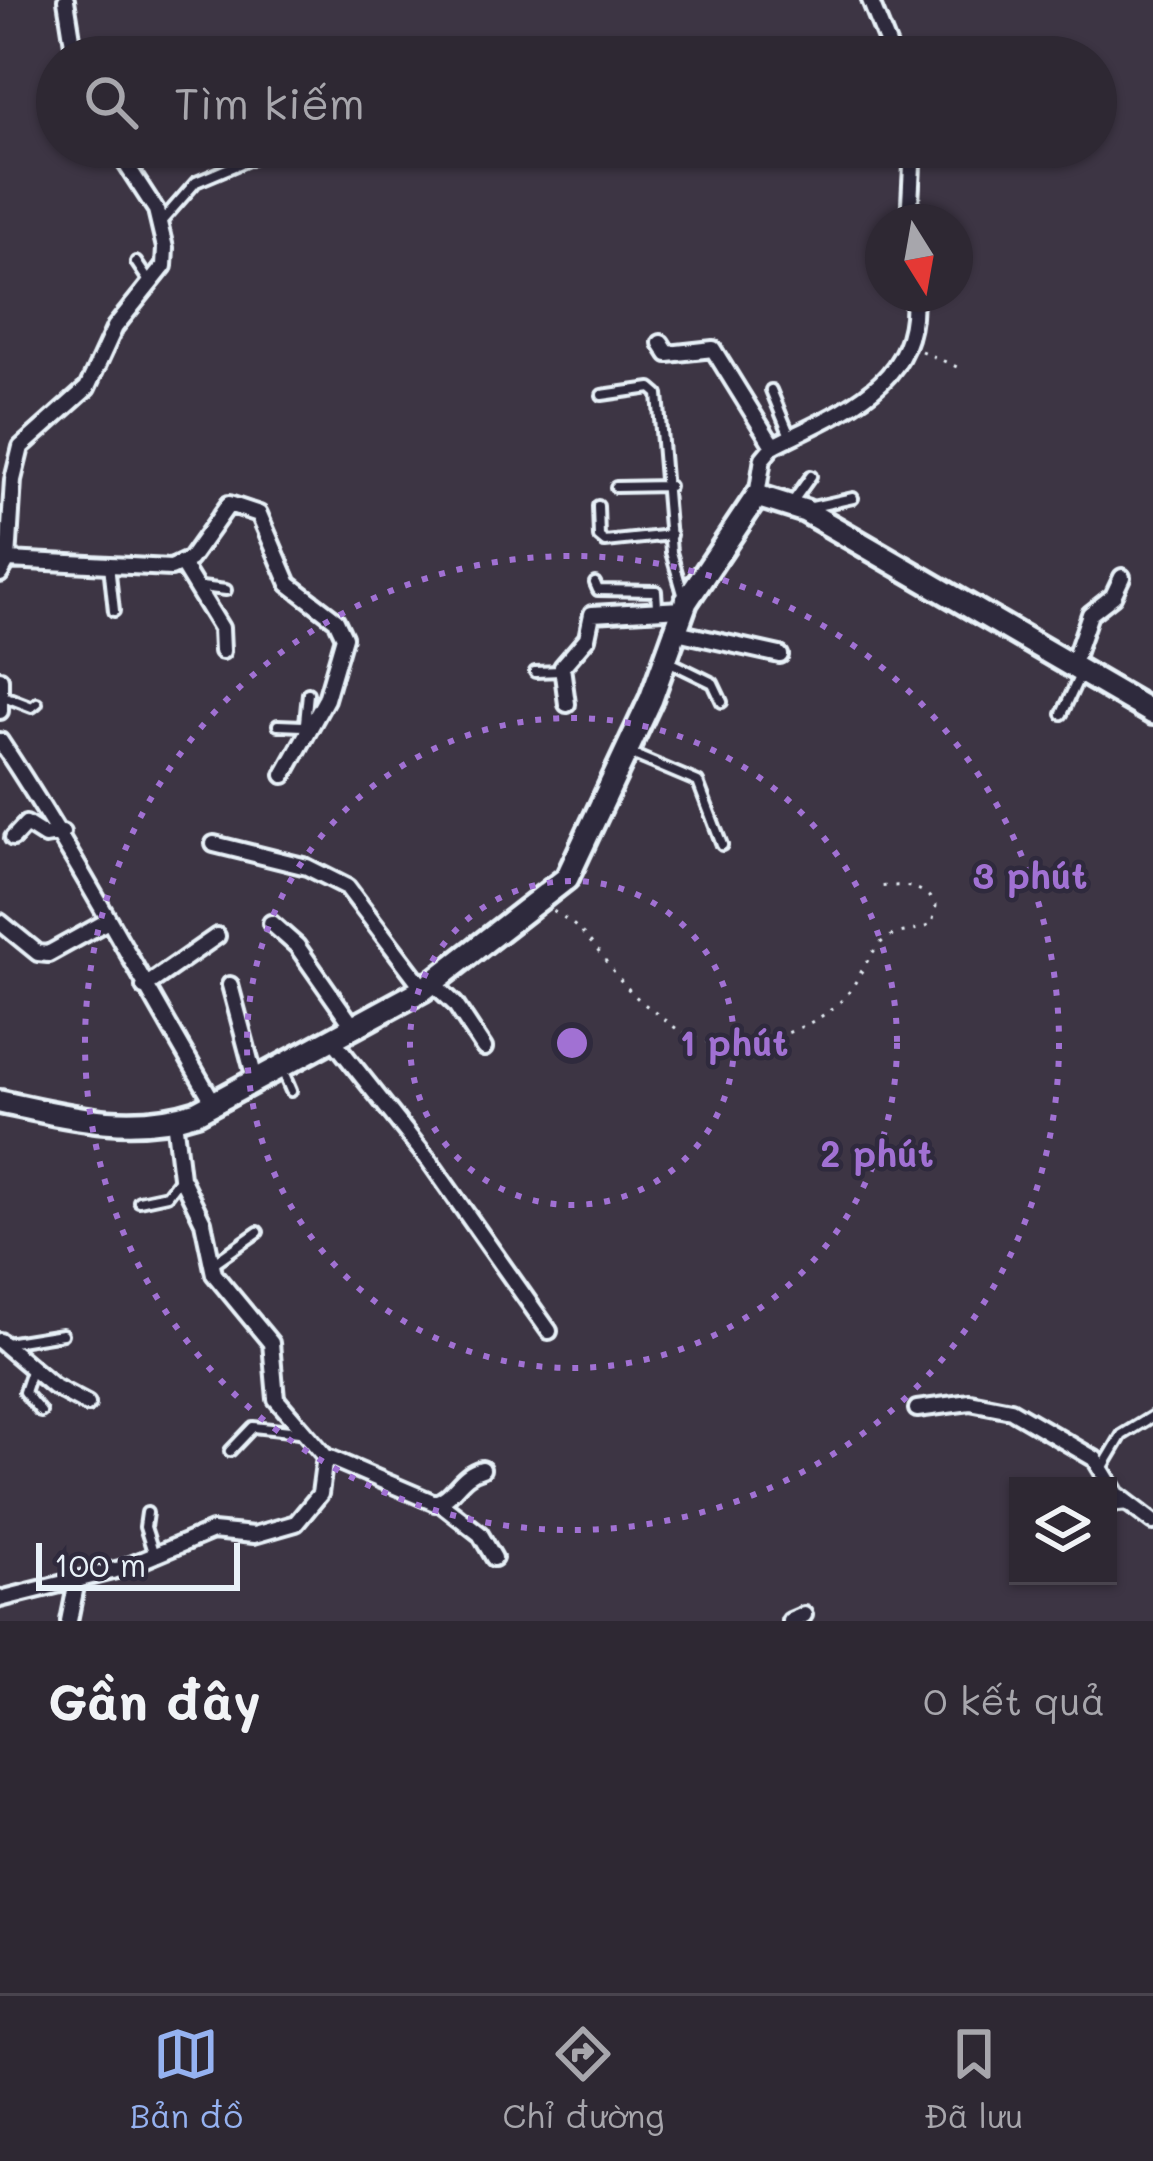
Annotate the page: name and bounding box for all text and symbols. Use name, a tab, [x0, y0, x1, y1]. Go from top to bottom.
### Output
search box	[36, 36, 1117, 168]
icon: search	[78, 69, 144, 135]
text: Tìm kiếm	[174, 73, 365, 131]
north arrow	[865, 204, 973, 312]
text: 3 phút	[973, 851, 1087, 898]
text: 1 phút	[679, 1018, 789, 1065]
centre of rings	[551, 1022, 593, 1064]
text: 2 phút	[820, 1129, 934, 1176]
map controls	[1009, 1477, 1117, 1585]
button: layers	[1009, 1477, 1117, 1585]
scale bar	[36, 1537, 240, 1590]
text: 100 m	[54, 1542, 146, 1585]
text: Gần đây	[48, 1666, 261, 1733]
text: 0 kết quả	[923, 1674, 1105, 1725]
tab: Bản đồ	[130, 2021, 243, 2136]
tab: Chỉ đường	[502, 2021, 664, 2136]
tab: Đã lưu	[924, 2021, 1023, 2136]

